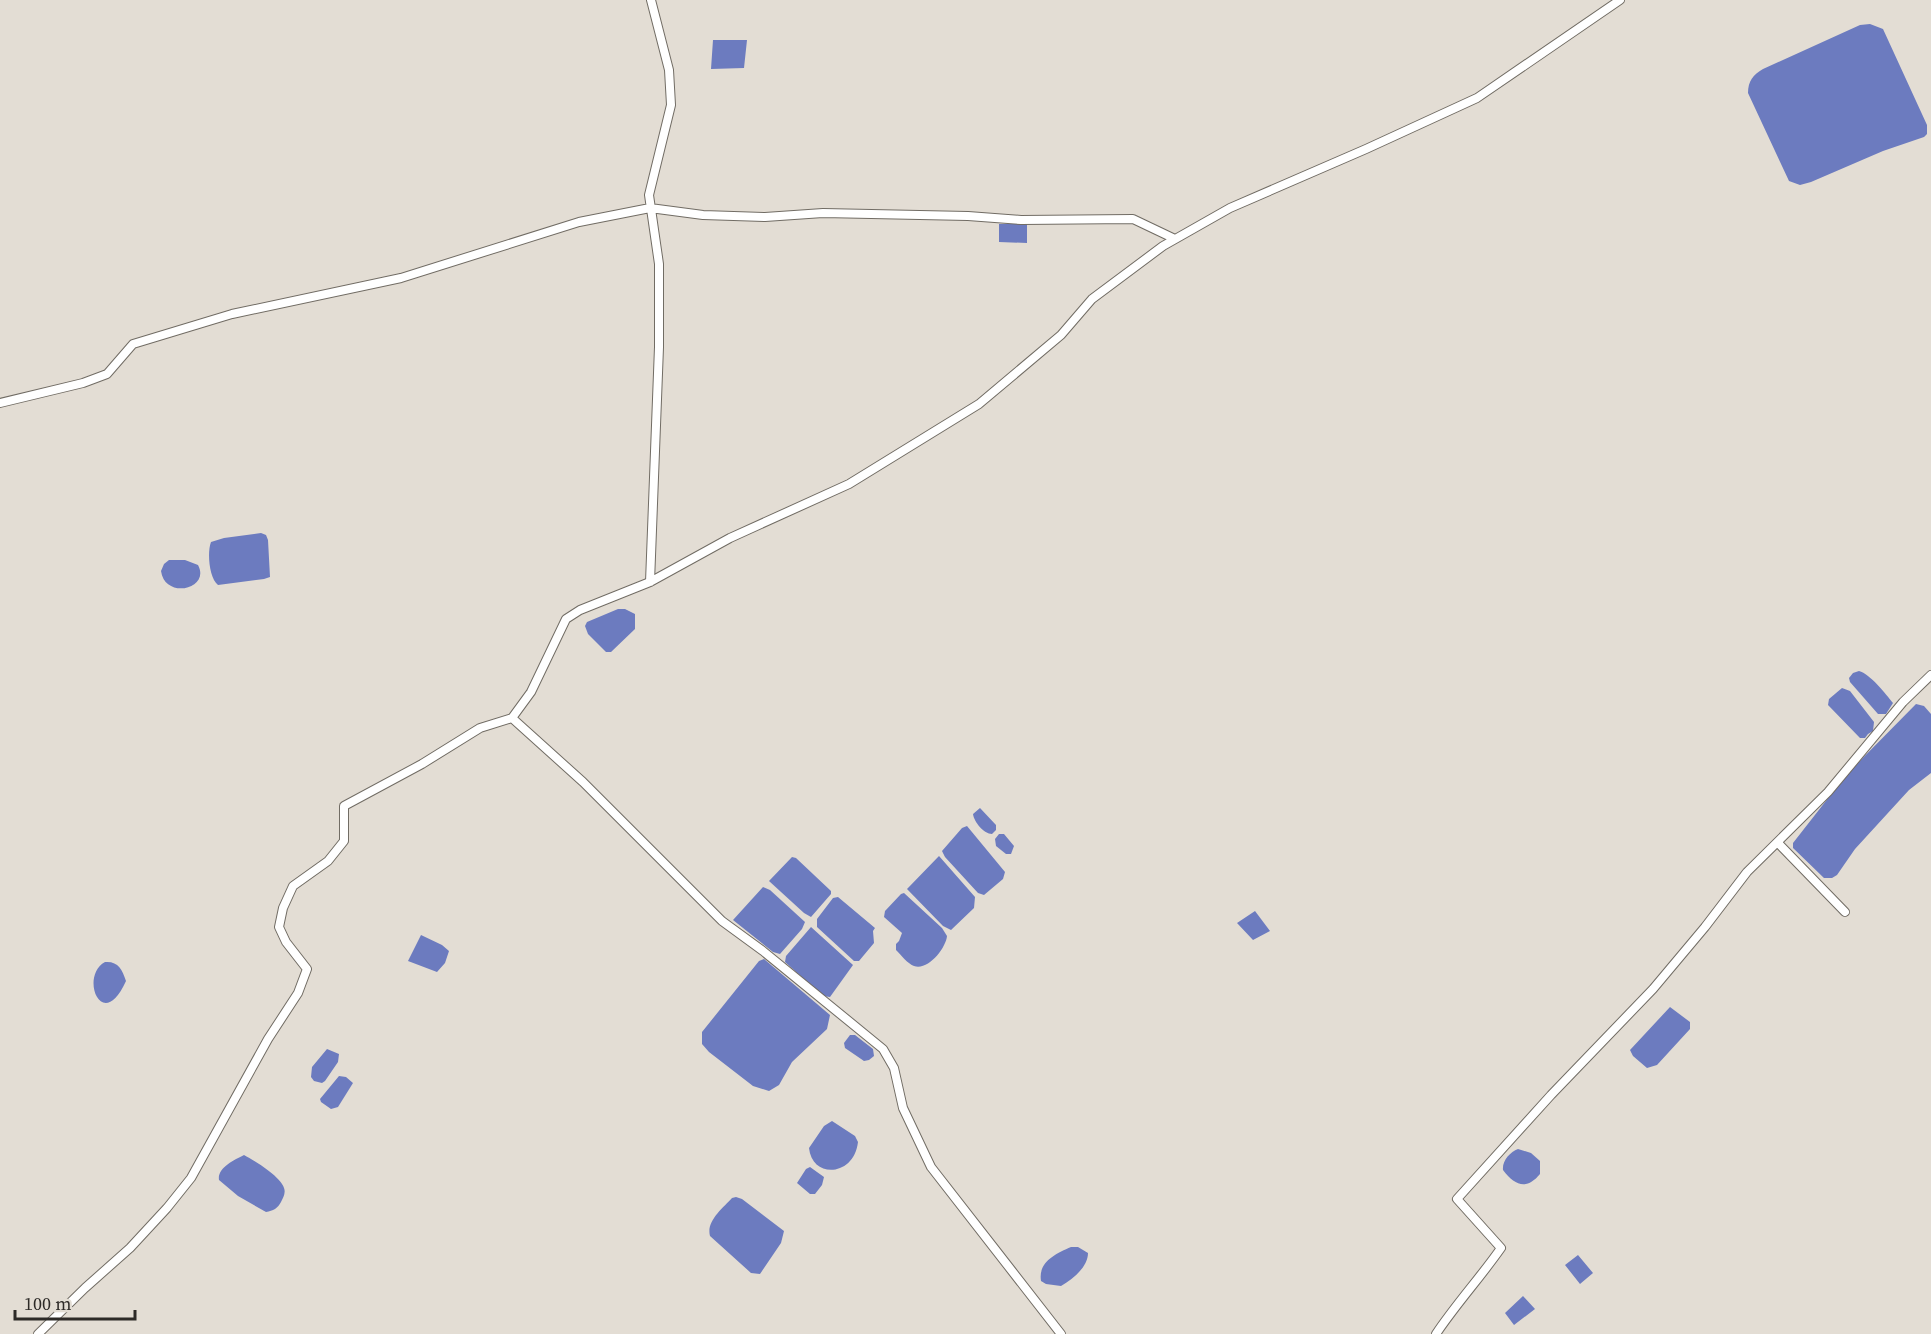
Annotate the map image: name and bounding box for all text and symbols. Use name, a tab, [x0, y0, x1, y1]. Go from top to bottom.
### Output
scale bar	[15, 1283, 135, 1321]
text: 100 m	[24, 1291, 71, 1316]

